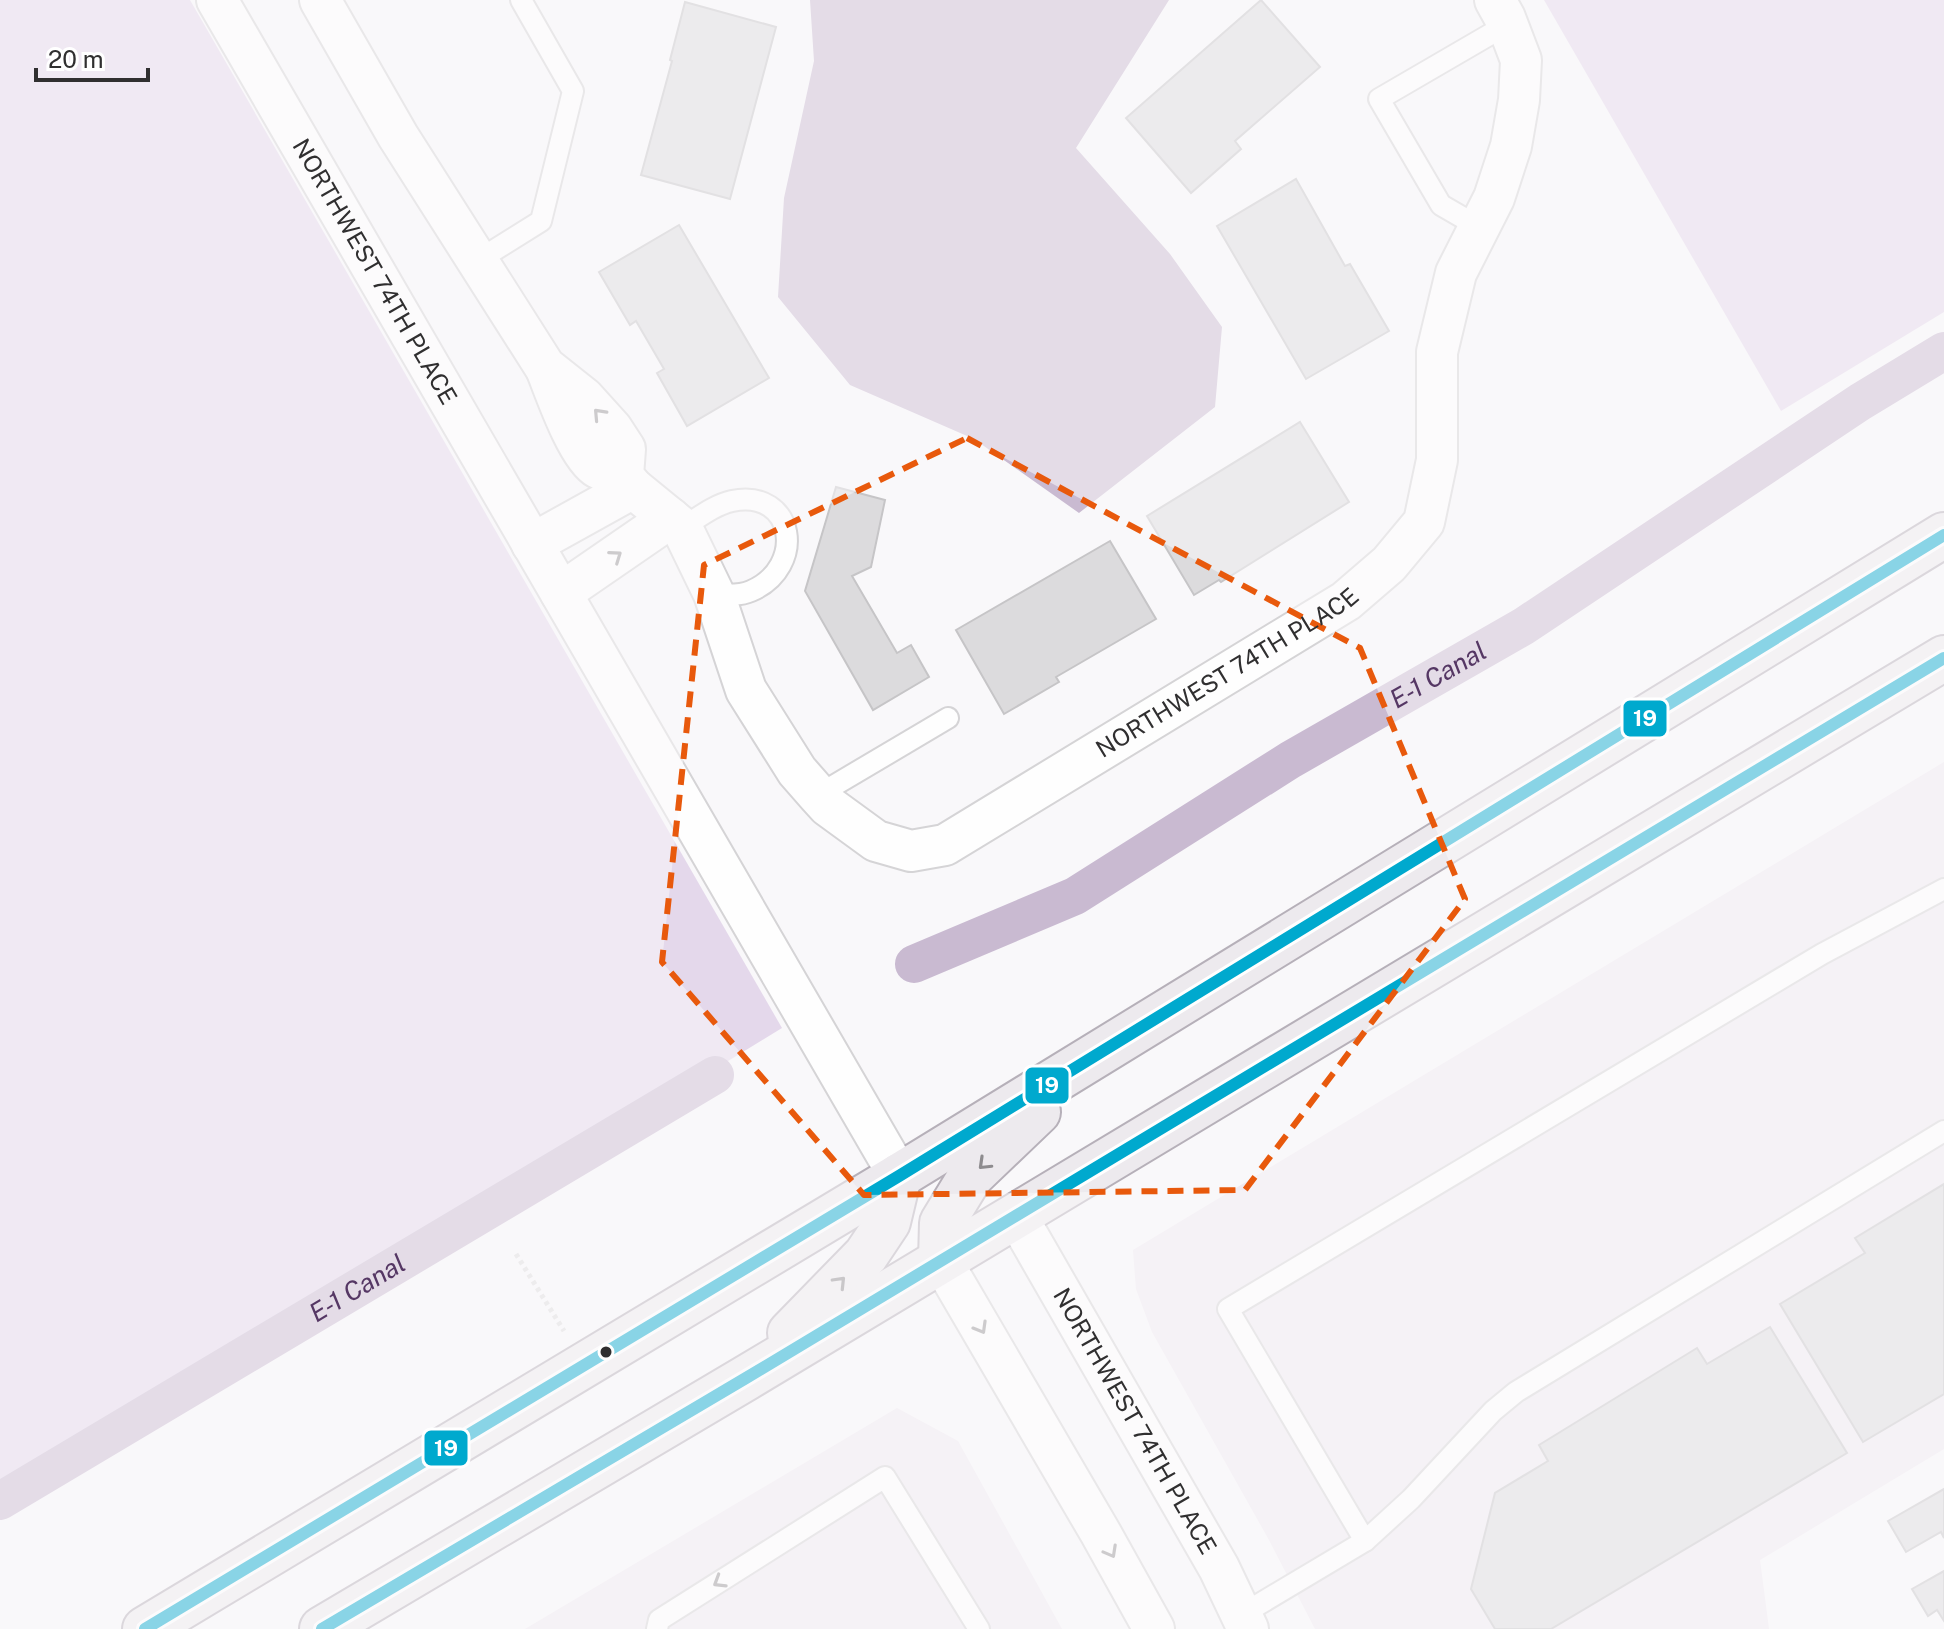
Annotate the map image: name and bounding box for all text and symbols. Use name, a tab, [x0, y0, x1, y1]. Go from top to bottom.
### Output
scale bar	[36, 32, 148, 82]
text: 20 m	[48, 45, 104, 73]
street label: NORTHWEST 74TH PLACE	[287, 133, 463, 409]
one-way arrow	[594, 409, 608, 424]
one-way arrow	[607, 551, 621, 566]
street label: NORTHWEST 74TH PLACE	[1091, 582, 1364, 763]
water label: E-1 Canal	[1384, 635, 1492, 715]
line badge: 19	[1622, 699, 1668, 738]
text: 19	[1633, 705, 1657, 731]
line badge: 19	[1024, 1066, 1070, 1105]
text: 19	[1035, 1072, 1059, 1098]
one-way arrow	[979, 1155, 993, 1169]
water label: E-1 Canal	[304, 1247, 411, 1328]
one-way arrow	[830, 1277, 845, 1291]
street label: NORTHWEST 74TH PLACE	[1048, 1283, 1223, 1559]
one-way arrow	[971, 1319, 987, 1333]
unlabelled marker	[598, 1344, 614, 1360]
line badge: 19	[423, 1429, 469, 1467]
text: 19	[434, 1435, 458, 1461]
one-way arrow	[1102, 1544, 1117, 1559]
one-way arrow	[713, 1573, 727, 1588]

